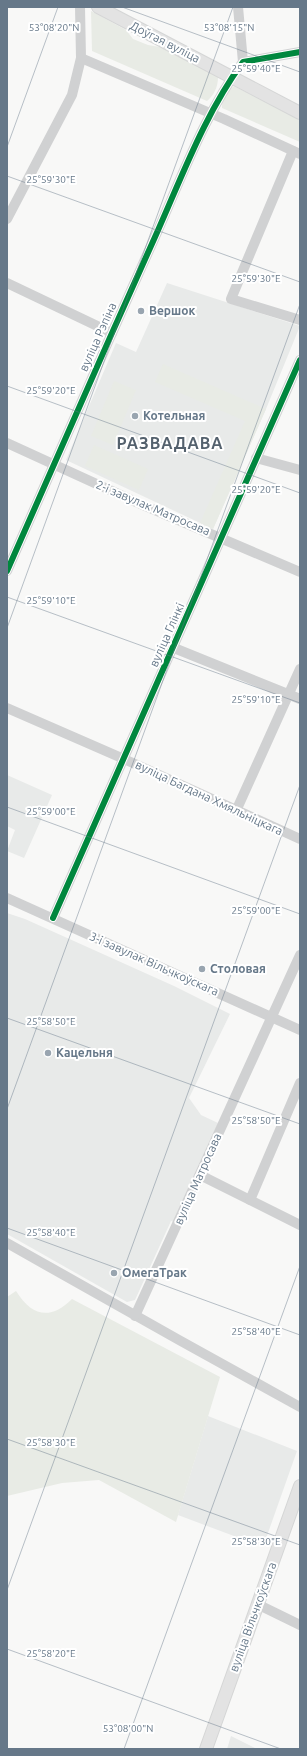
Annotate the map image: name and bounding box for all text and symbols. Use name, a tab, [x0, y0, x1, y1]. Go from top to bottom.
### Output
street label: Доўгая вуліца	[128, 18, 202, 65]
text: 53°08'20"N	[29, 22, 79, 33]
text: 53°08'15"N	[204, 22, 254, 33]
text: 25°59'40"E	[231, 63, 281, 74]
text: 25°59'30"E	[26, 174, 76, 185]
text: 25°59'30"E	[231, 273, 281, 284]
street label: вуліца Рэпіна	[77, 300, 119, 373]
place label: Вершок	[149, 304, 195, 317]
marker: Вершок	[136, 306, 146, 316]
text: 25°59'20"E	[26, 385, 76, 396]
place label: Котельная	[143, 409, 205, 422]
marker: Котельная	[130, 411, 140, 421]
district label: РАЗВАДАВА	[116, 434, 224, 452]
street label: 2-і завулак Матросава	[94, 478, 212, 537]
text: 25°59'20"E	[231, 484, 281, 495]
text: 25°59'10"E	[26, 595, 76, 606]
street label: вуліца Глінкі	[147, 601, 187, 669]
text: 25°59'10"E	[231, 694, 281, 705]
street label: вуліца Багдана Хмяльніцкага	[133, 758, 285, 838]
text: 25°59'00"E	[26, 806, 76, 817]
text: 25°59'00"E	[231, 905, 281, 916]
street label: 3-і завулак Вільчкоўскага	[88, 929, 221, 998]
place label: Столовая	[210, 962, 266, 975]
marker: Столовая	[197, 964, 207, 974]
text: 25°58'50"E	[26, 1016, 76, 1027]
place label: Кацельня	[56, 1046, 113, 1059]
marker: Кацельня	[43, 1048, 53, 1058]
text: 25°58'50"E	[231, 1115, 281, 1126]
street label: вуліца Матросава	[172, 1131, 224, 1226]
text: 25°58'40"E	[26, 1227, 76, 1238]
place label: ОмегаТрак	[122, 1266, 187, 1279]
marker: ОмегаТрак	[109, 1268, 119, 1278]
text: 25°58'40"E	[231, 1326, 281, 1337]
text: 25°58'30"E	[26, 1437, 76, 1448]
text: 25°58'30"E	[231, 1536, 281, 1547]
street label: вуліца Вільчкоўскага	[227, 1560, 278, 1673]
text: 25°58'20"E	[26, 1648, 76, 1659]
text: 53°08'00"N	[103, 1723, 153, 1734]

